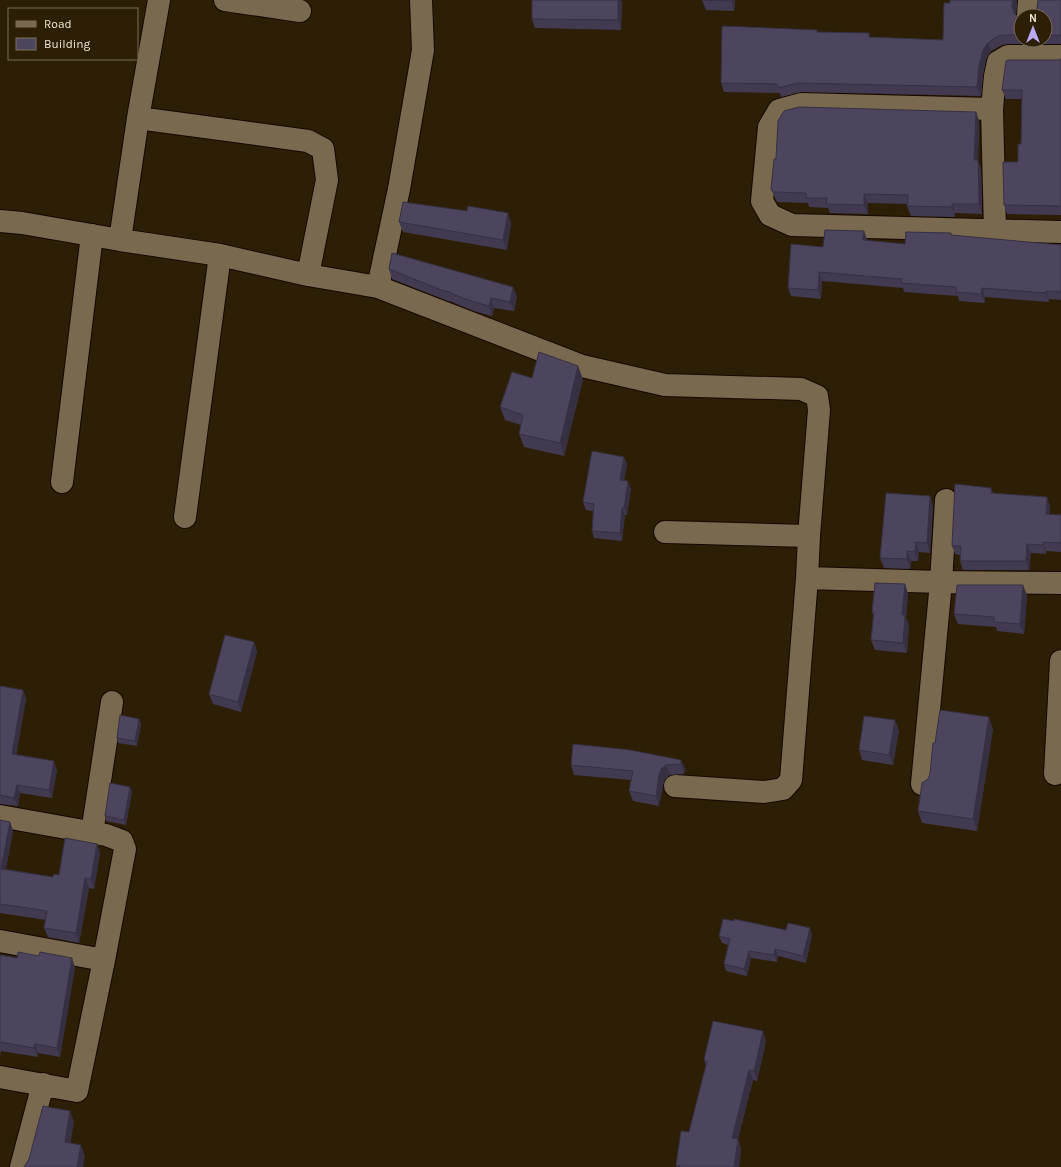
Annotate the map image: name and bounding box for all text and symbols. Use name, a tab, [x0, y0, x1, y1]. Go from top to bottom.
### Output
legend	[8, 8, 138, 60]
north arrow	[1013, 8, 1053, 48]
text: N	[1029, 12, 1037, 25]
text: Road	[44, 17, 72, 31]
text: Building	[44, 37, 91, 51]

